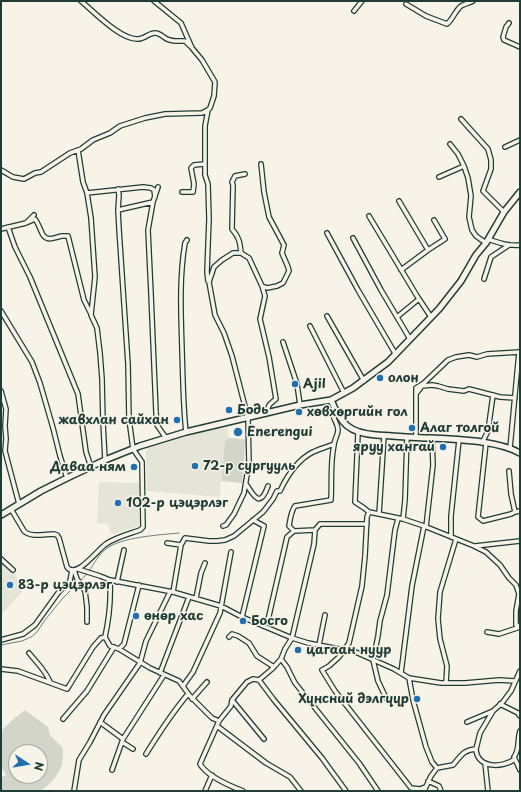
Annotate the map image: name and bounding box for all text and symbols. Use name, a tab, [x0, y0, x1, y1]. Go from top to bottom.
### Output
place label: олон	[388, 370, 419, 386]
marker: олон	[375, 373, 385, 383]
place label: Ajil	[303, 376, 326, 392]
marker: Ajil	[290, 379, 300, 389]
place label: Бодь	[237, 402, 268, 418]
place label: хөвхөргийн гол	[307, 404, 408, 420]
marker: Бодь	[224, 405, 234, 415]
marker: хөвхөргийн гол	[294, 407, 304, 417]
place label: жавхлан сайхан	[59, 412, 169, 428]
marker: жавхлан сайхан	[172, 415, 182, 425]
place label: Алаг толгой	[420, 420, 499, 436]
marker: Алаг толгой	[407, 423, 417, 433]
place label: Enerengui	[247, 424, 313, 440]
marker: Enerengui	[232, 426, 244, 438]
place label: яруу хангай	[353, 439, 435, 455]
marker: яруу хангай	[438, 442, 448, 452]
place label: 72-р сургууль	[203, 458, 295, 474]
place label: Даваа ням	[50, 459, 126, 475]
marker: 72-р сургууль	[190, 461, 200, 471]
marker: Даваа ням	[129, 462, 139, 472]
place label: 102-р цэцэрлэг	[126, 495, 228, 511]
marker: 102-р цэцэрлэг	[113, 498, 123, 508]
place label: 83-р цэцэрлэг	[18, 577, 112, 593]
marker: 83-р цэцэрлэг	[5, 580, 15, 590]
place label: өнөр хас	[144, 608, 203, 624]
marker: өнөр хас	[131, 611, 141, 621]
place label: Босго	[251, 613, 288, 629]
marker: Босго	[238, 616, 248, 626]
place label: цагаан нуур	[306, 642, 391, 658]
marker: цагаан нуур	[293, 645, 303, 655]
place label: Хүнсний дэлгүүр	[299, 691, 409, 707]
marker: Хүнсний дэлгүүр	[412, 694, 422, 704]
north arrow	[8, 744, 48, 784]
text: N	[30, 760, 48, 772]

